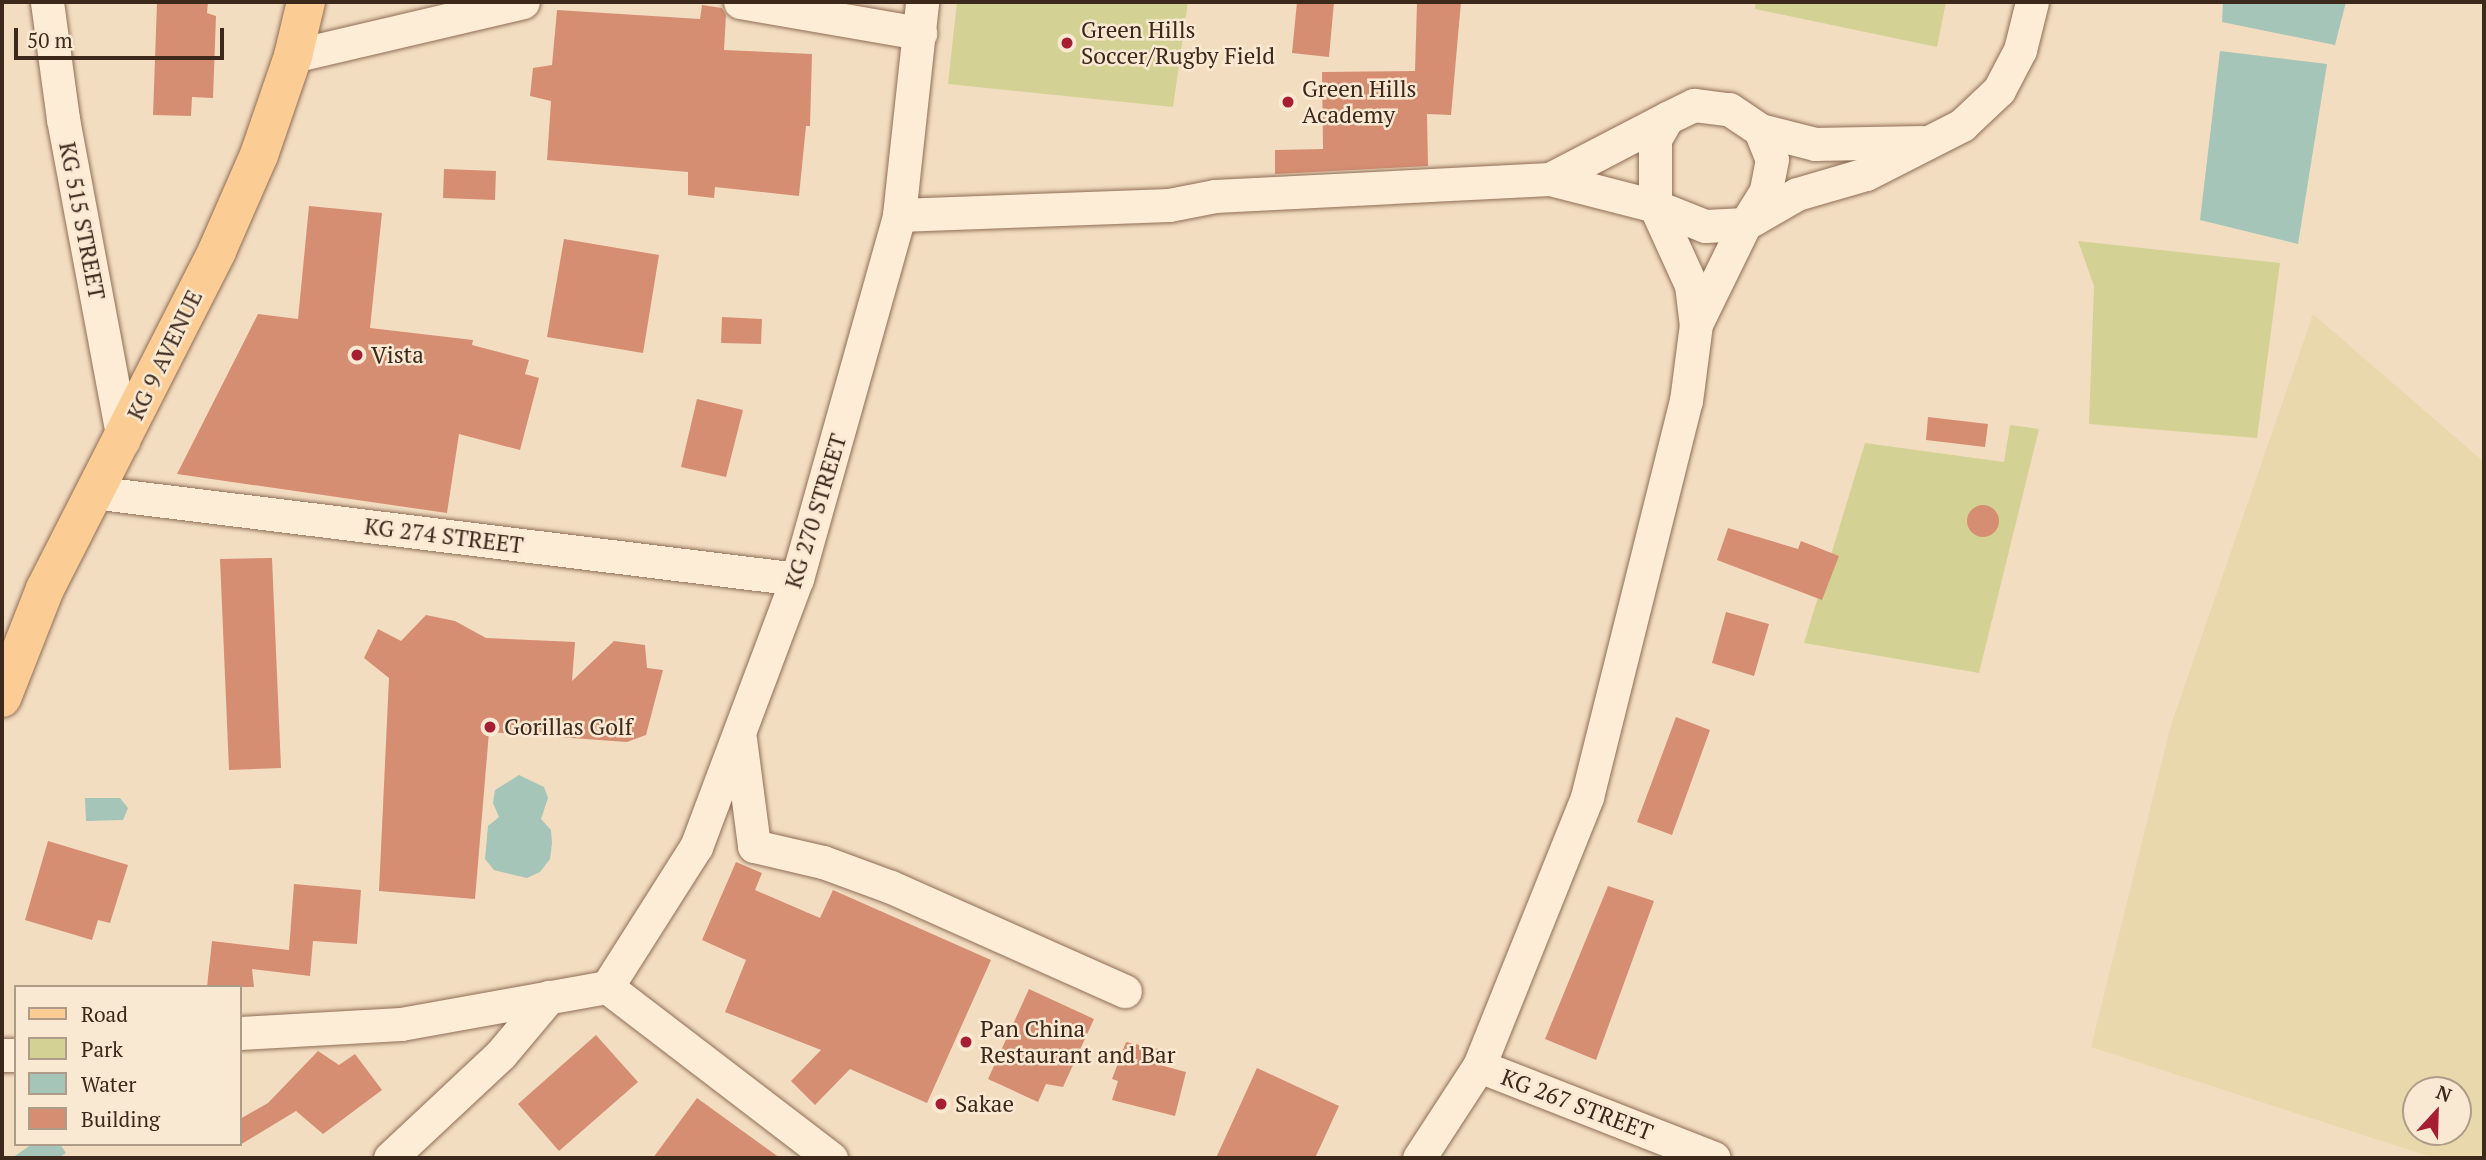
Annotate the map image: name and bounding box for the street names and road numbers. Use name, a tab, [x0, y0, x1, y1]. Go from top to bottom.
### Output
street label: KG 515 STREET	[53, 140, 111, 302]
street label: KG 9 AVENUE	[122, 285, 208, 425]
street label: KG 270 STREET	[779, 430, 853, 592]
street label: KG 274 STREET	[363, 513, 525, 559]
street label: KG 267 STREET	[1497, 1063, 1657, 1147]

